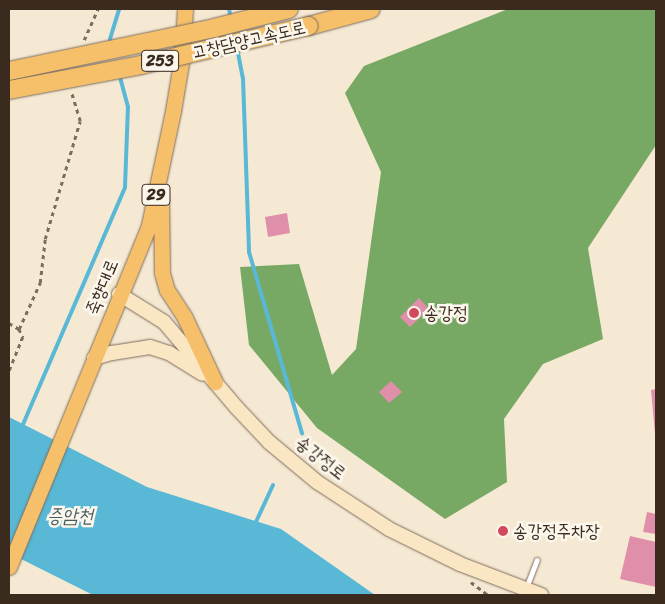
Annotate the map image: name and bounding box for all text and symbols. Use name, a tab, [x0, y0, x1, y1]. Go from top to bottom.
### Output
street label: 고창담양고속도로	[190, 16, 308, 64]
road number: 253	[140, 48, 180, 74]
road number: 29	[141, 182, 171, 208]
street label: 죽향대로	[81, 256, 123, 318]
place label: 송강정	[424, 302, 467, 324]
marker: 송강정	[408, 307, 420, 319]
street label: 송강정로	[292, 432, 350, 484]
water label: 증암천	[47, 505, 93, 527]
place label: 송강정주차장	[513, 520, 600, 542]
marker: 송강정주차장	[497, 525, 509, 537]

